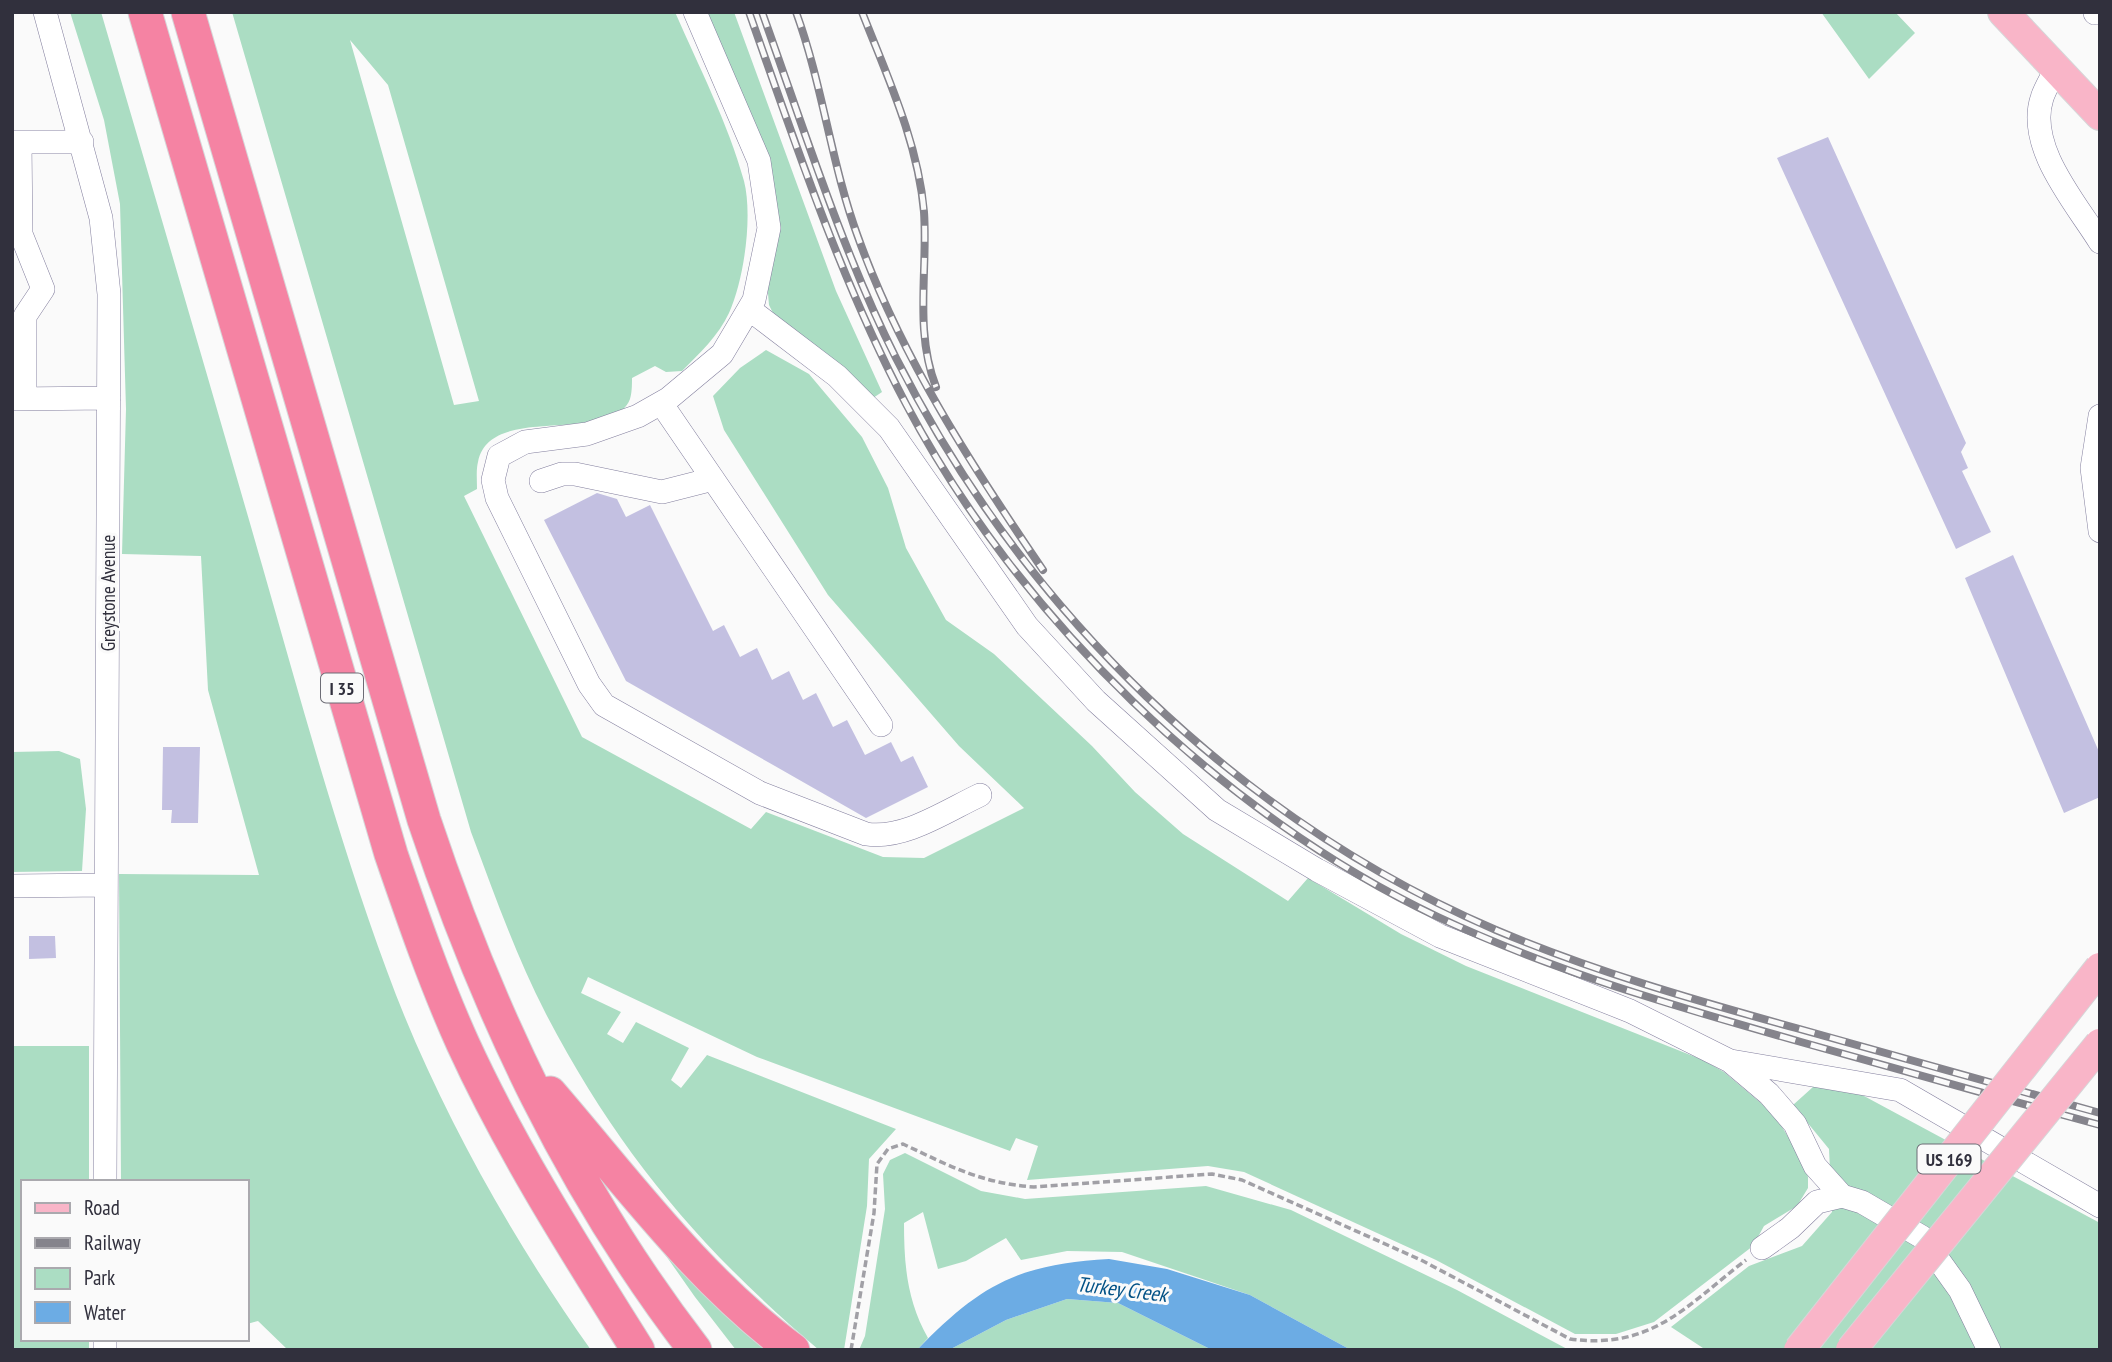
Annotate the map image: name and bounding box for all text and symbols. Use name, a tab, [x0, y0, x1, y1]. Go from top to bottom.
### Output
street label: Greystone Avenue	[96, 535, 120, 651]
road number: I 35	[321, 674, 363, 702]
road number: US 169	[1918, 1144, 1980, 1174]
legend	[21, 1180, 248, 1341]
text: Road	[84, 1194, 120, 1221]
text: Railway	[84, 1229, 141, 1256]
text: Park	[84, 1264, 115, 1291]
water label: Turkey Creek	[1075, 1270, 1172, 1308]
text: Water	[84, 1299, 126, 1326]

